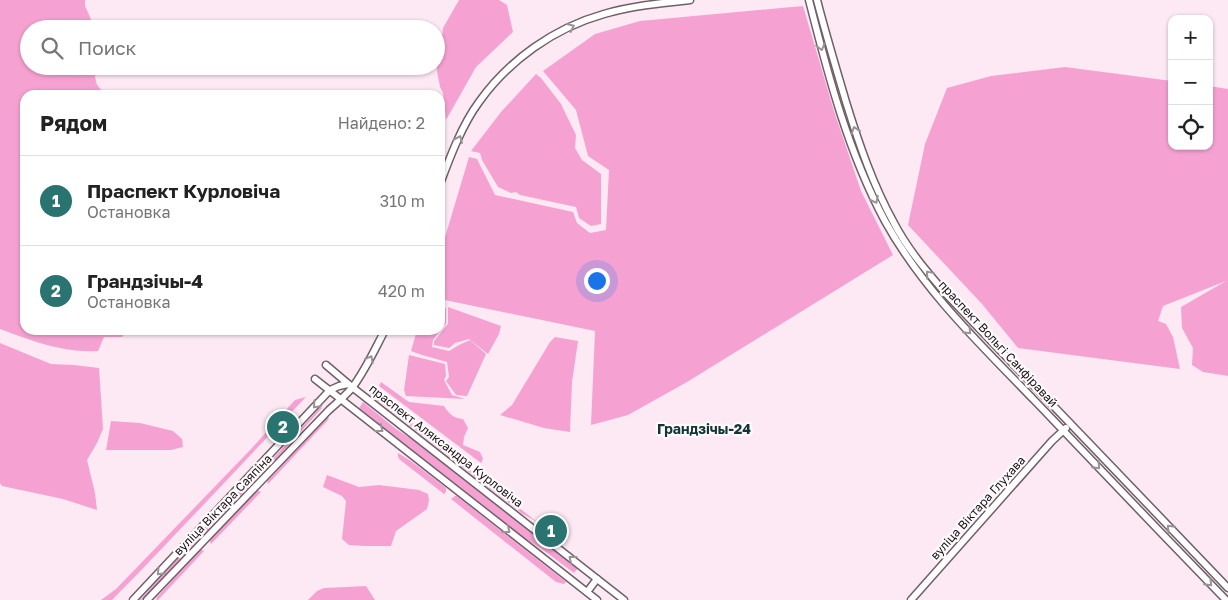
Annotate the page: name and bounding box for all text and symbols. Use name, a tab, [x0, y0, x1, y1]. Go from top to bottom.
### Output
map controls	[1168, 15, 1213, 150]
button: +	[1168, 15, 1213, 60]
search box	[20, 20, 445, 75]
one-way arrow	[566, 22, 575, 33]
icon: search	[38, 34, 66, 62]
text: Поиск	[78, 36, 137, 59]
one-way arrow	[815, 43, 826, 52]
button: −	[1168, 60, 1213, 105]
button: locate	[1168, 105, 1213, 150]
text: Рядом	[40, 110, 107, 136]
text: Найдено: 2	[338, 113, 425, 133]
one-way arrow	[851, 126, 861, 135]
one-way arrow	[452, 135, 463, 144]
text: Праспект Курловіча	[87, 179, 280, 202]
text: 1	[52, 191, 60, 211]
text: 310 m	[380, 191, 425, 211]
one-way arrow	[869, 195, 879, 204]
text: Остановка	[87, 202, 171, 222]
your location	[584, 268, 610, 294]
text: Грандзічы-4	[87, 269, 203, 292]
one-way arrow	[925, 270, 934, 279]
street label: праспект Вольгі Санфіравай	[936, 277, 1061, 410]
text: 2	[51, 281, 61, 301]
text: 420 m	[378, 281, 425, 301]
text: Остановка	[87, 292, 171, 312]
one-way arrow	[962, 325, 971, 334]
one-way arrow	[363, 356, 373, 365]
street label: праспект Аляксандра Курловіча	[366, 381, 526, 510]
one-way arrow	[313, 399, 322, 408]
pin: 2	[267, 408, 299, 446]
district label: Грандзічы-24	[657, 420, 751, 437]
one-way arrow	[374, 424, 383, 433]
street label: вуліца Віктара Саяпіна	[170, 451, 275, 558]
street label: вуліца Віктара Глухава	[927, 453, 1028, 563]
one-way arrow	[1091, 460, 1100, 469]
pin: 1	[535, 512, 567, 550]
one-way arrow	[502, 524, 511, 533]
one-way arrow	[1167, 525, 1176, 534]
one-way arrow	[569, 557, 578, 565]
one-way arrow	[157, 566, 166, 575]
one-way arrow	[1204, 577, 1213, 586]

